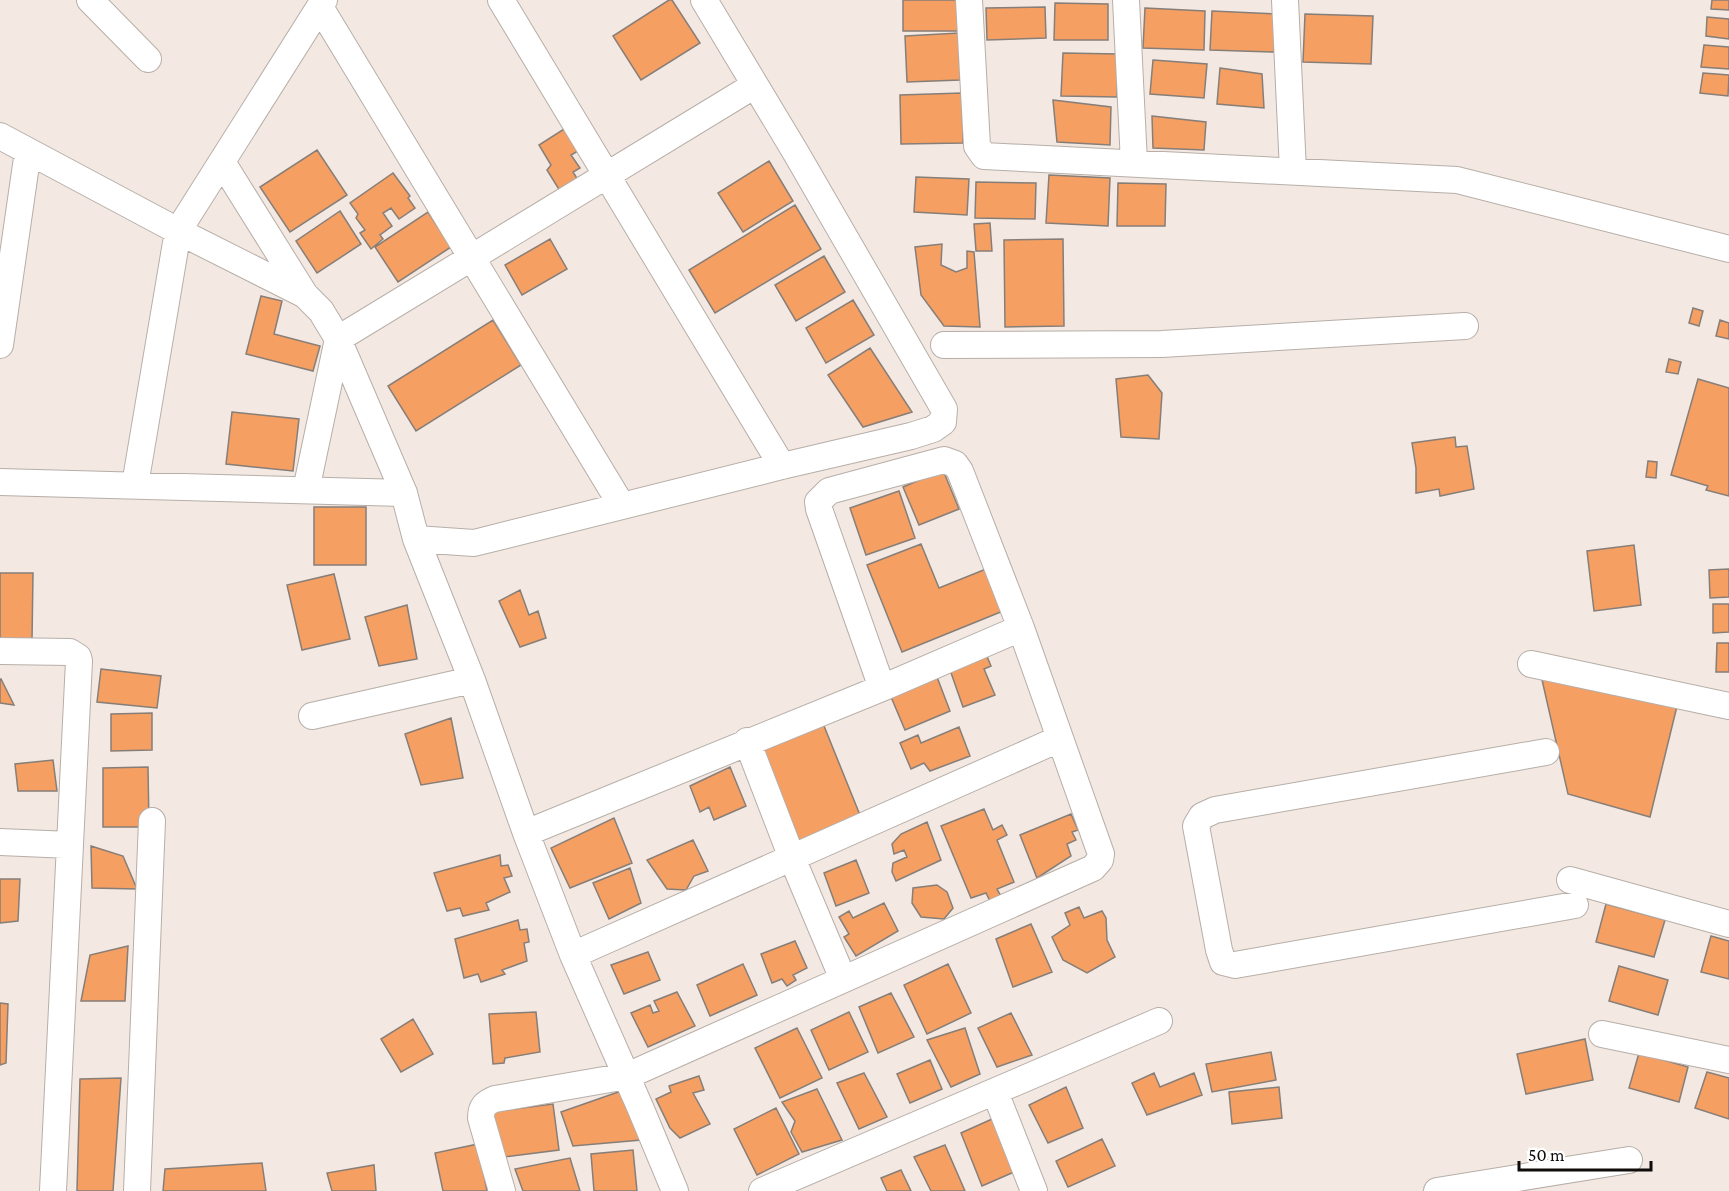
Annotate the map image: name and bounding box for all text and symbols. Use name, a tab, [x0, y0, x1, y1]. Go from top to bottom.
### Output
scale bar	[1519, 1134, 1651, 1172]
text: 50 m	[1528, 1145, 1565, 1165]

